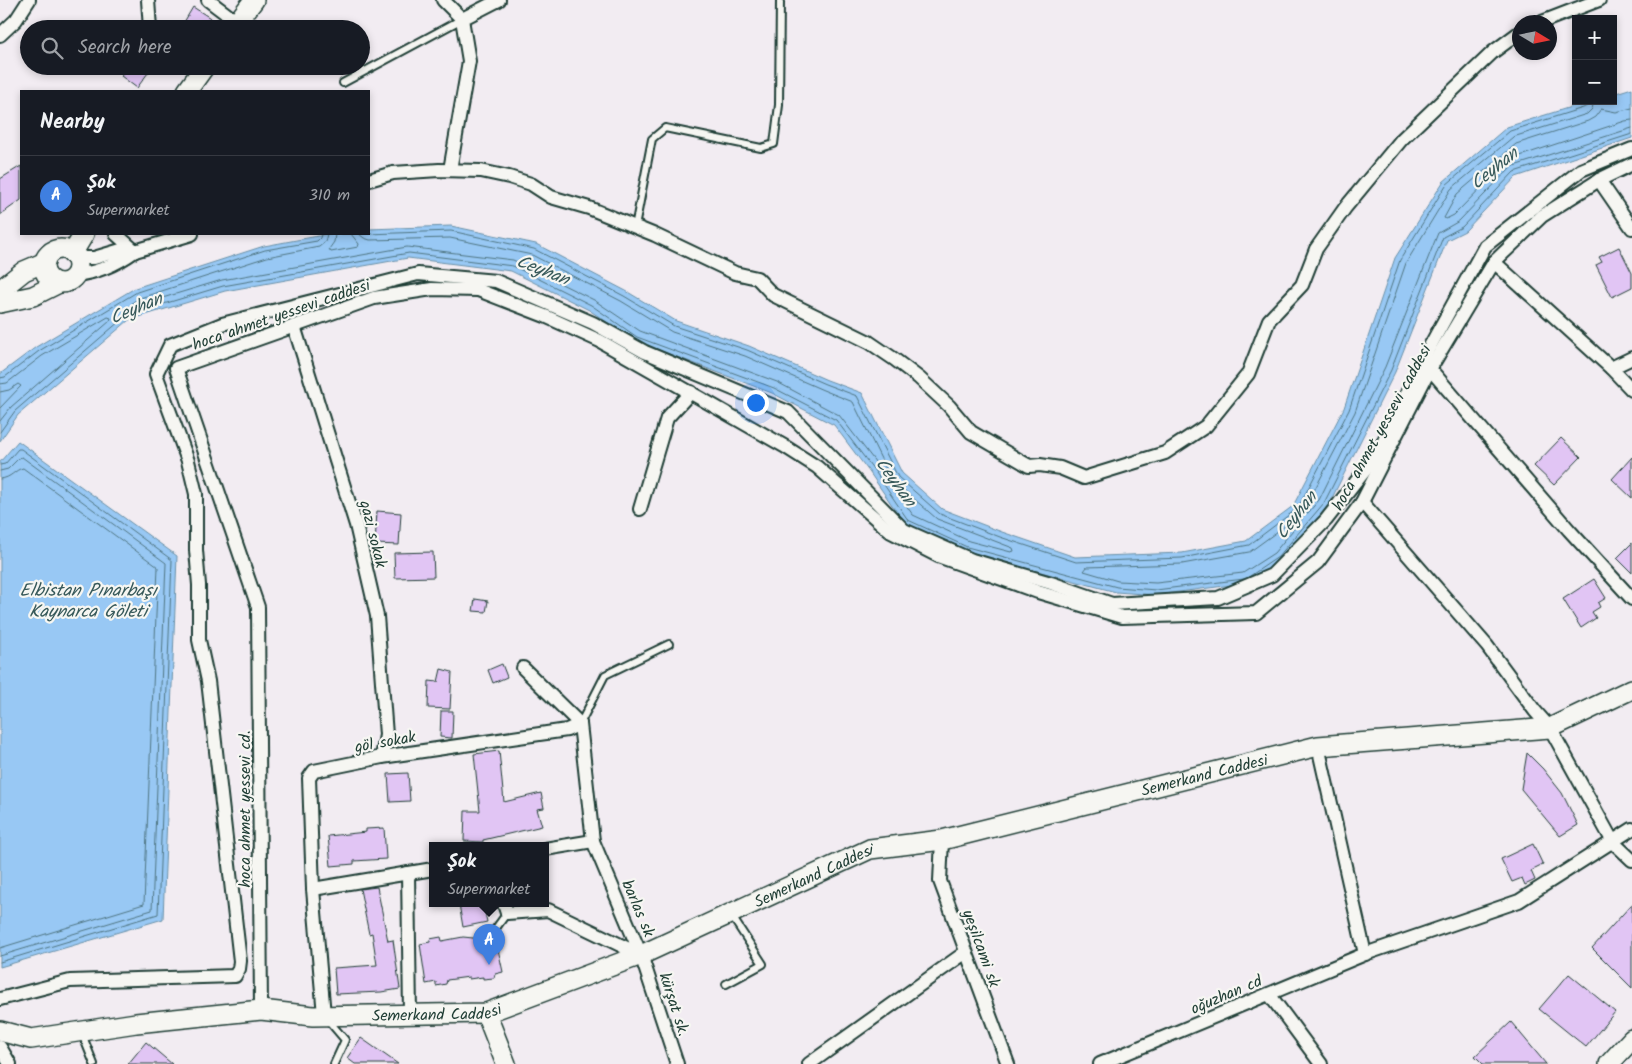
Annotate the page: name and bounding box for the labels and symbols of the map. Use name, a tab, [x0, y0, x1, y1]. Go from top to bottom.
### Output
north arrow	[1512, 15, 1557, 60]
water label: Ceyhan	[1464, 140, 1527, 198]
water label: Ceyhan	[512, 248, 575, 295]
street label: hoca ahmet yessevi caddesi	[189, 273, 375, 358]
water label: Ceyhan	[106, 285, 169, 333]
street label: hoca ahmet yessevi caddesi	[1326, 339, 1439, 515]
your location	[743, 390, 769, 416]
water label: Ceyhan	[867, 452, 924, 515]
water label: Ceyhan	[1269, 484, 1326, 547]
street label: gazi sokak	[352, 497, 393, 571]
water label: Elbistan Pınarbaşı Kaynarca Göleti	[19, 577, 158, 627]
street label: göl sokak	[352, 725, 418, 760]
street label: hoca ahmet yessevi cd.	[233, 731, 258, 887]
street label: Semerkand Caddesi	[1139, 748, 1272, 804]
street label: Semerkand Caddesi	[750, 838, 876, 915]
street label: barlas sk	[614, 876, 661, 942]
street label: yeşilcami sk	[955, 905, 1006, 991]
pin: A	[473, 924, 505, 965]
street label: kürşat sk.	[652, 969, 696, 1039]
street label: oğuzhan cd	[1187, 969, 1267, 1022]
street label: Semerkand Caddesi	[372, 997, 507, 1029]

